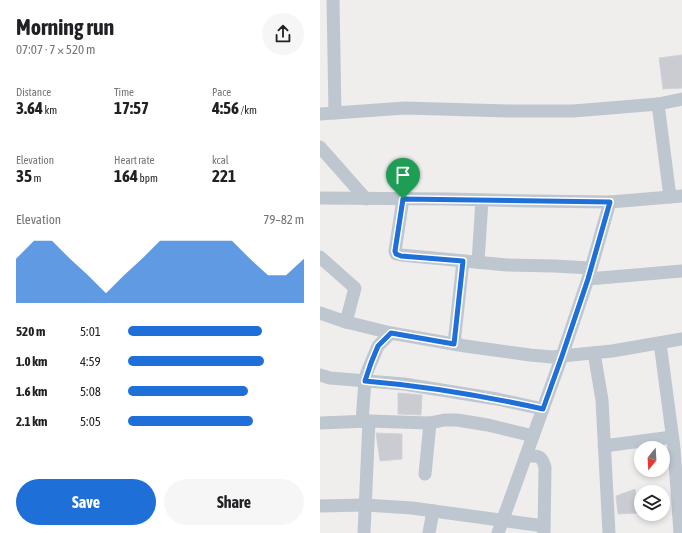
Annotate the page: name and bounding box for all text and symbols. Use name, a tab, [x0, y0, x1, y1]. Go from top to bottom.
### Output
button: share	[262, 13, 304, 55]
text: Morning run	[16, 14, 114, 40]
text: 07:07 · 7 × 520 m	[16, 42, 95, 57]
text: Distance	[16, 86, 51, 98]
text: Time	[114, 86, 134, 98]
text: Pace	[212, 86, 231, 98]
text: 3.64	[16, 98, 43, 118]
text: 17:57	[114, 98, 149, 118]
text: 4:56	[212, 98, 239, 118]
text: km	[43, 104, 57, 116]
text: /km	[239, 104, 257, 116]
text: Elevation	[16, 154, 54, 166]
text: Heart rate	[114, 154, 155, 166]
text: kcal	[212, 154, 229, 166]
pin	[386, 158, 420, 199]
icon: arrive	[392, 164, 414, 186]
text: 35	[16, 166, 32, 186]
text: 164	[114, 166, 138, 186]
text: 221	[212, 166, 236, 186]
text: m	[32, 172, 41, 184]
text: bpm	[138, 172, 158, 184]
text: Elevation	[16, 212, 61, 227]
text: 79–82 m	[263, 212, 304, 227]
text: 520 m	[16, 324, 45, 339]
text: 5:01	[80, 324, 101, 339]
text: 1.0 km	[16, 354, 47, 369]
text: 4:59	[80, 354, 101, 369]
text: 1.6 km	[16, 384, 47, 399]
text: 5:08	[80, 384, 101, 399]
text: 2.1 km	[16, 414, 47, 429]
text: 5:05	[80, 414, 101, 429]
north arrow	[634, 441, 670, 477]
map controls	[634, 441, 670, 521]
button: Save	[16, 479, 156, 525]
button: Share	[164, 479, 304, 525]
button: layers	[634, 485, 670, 521]

